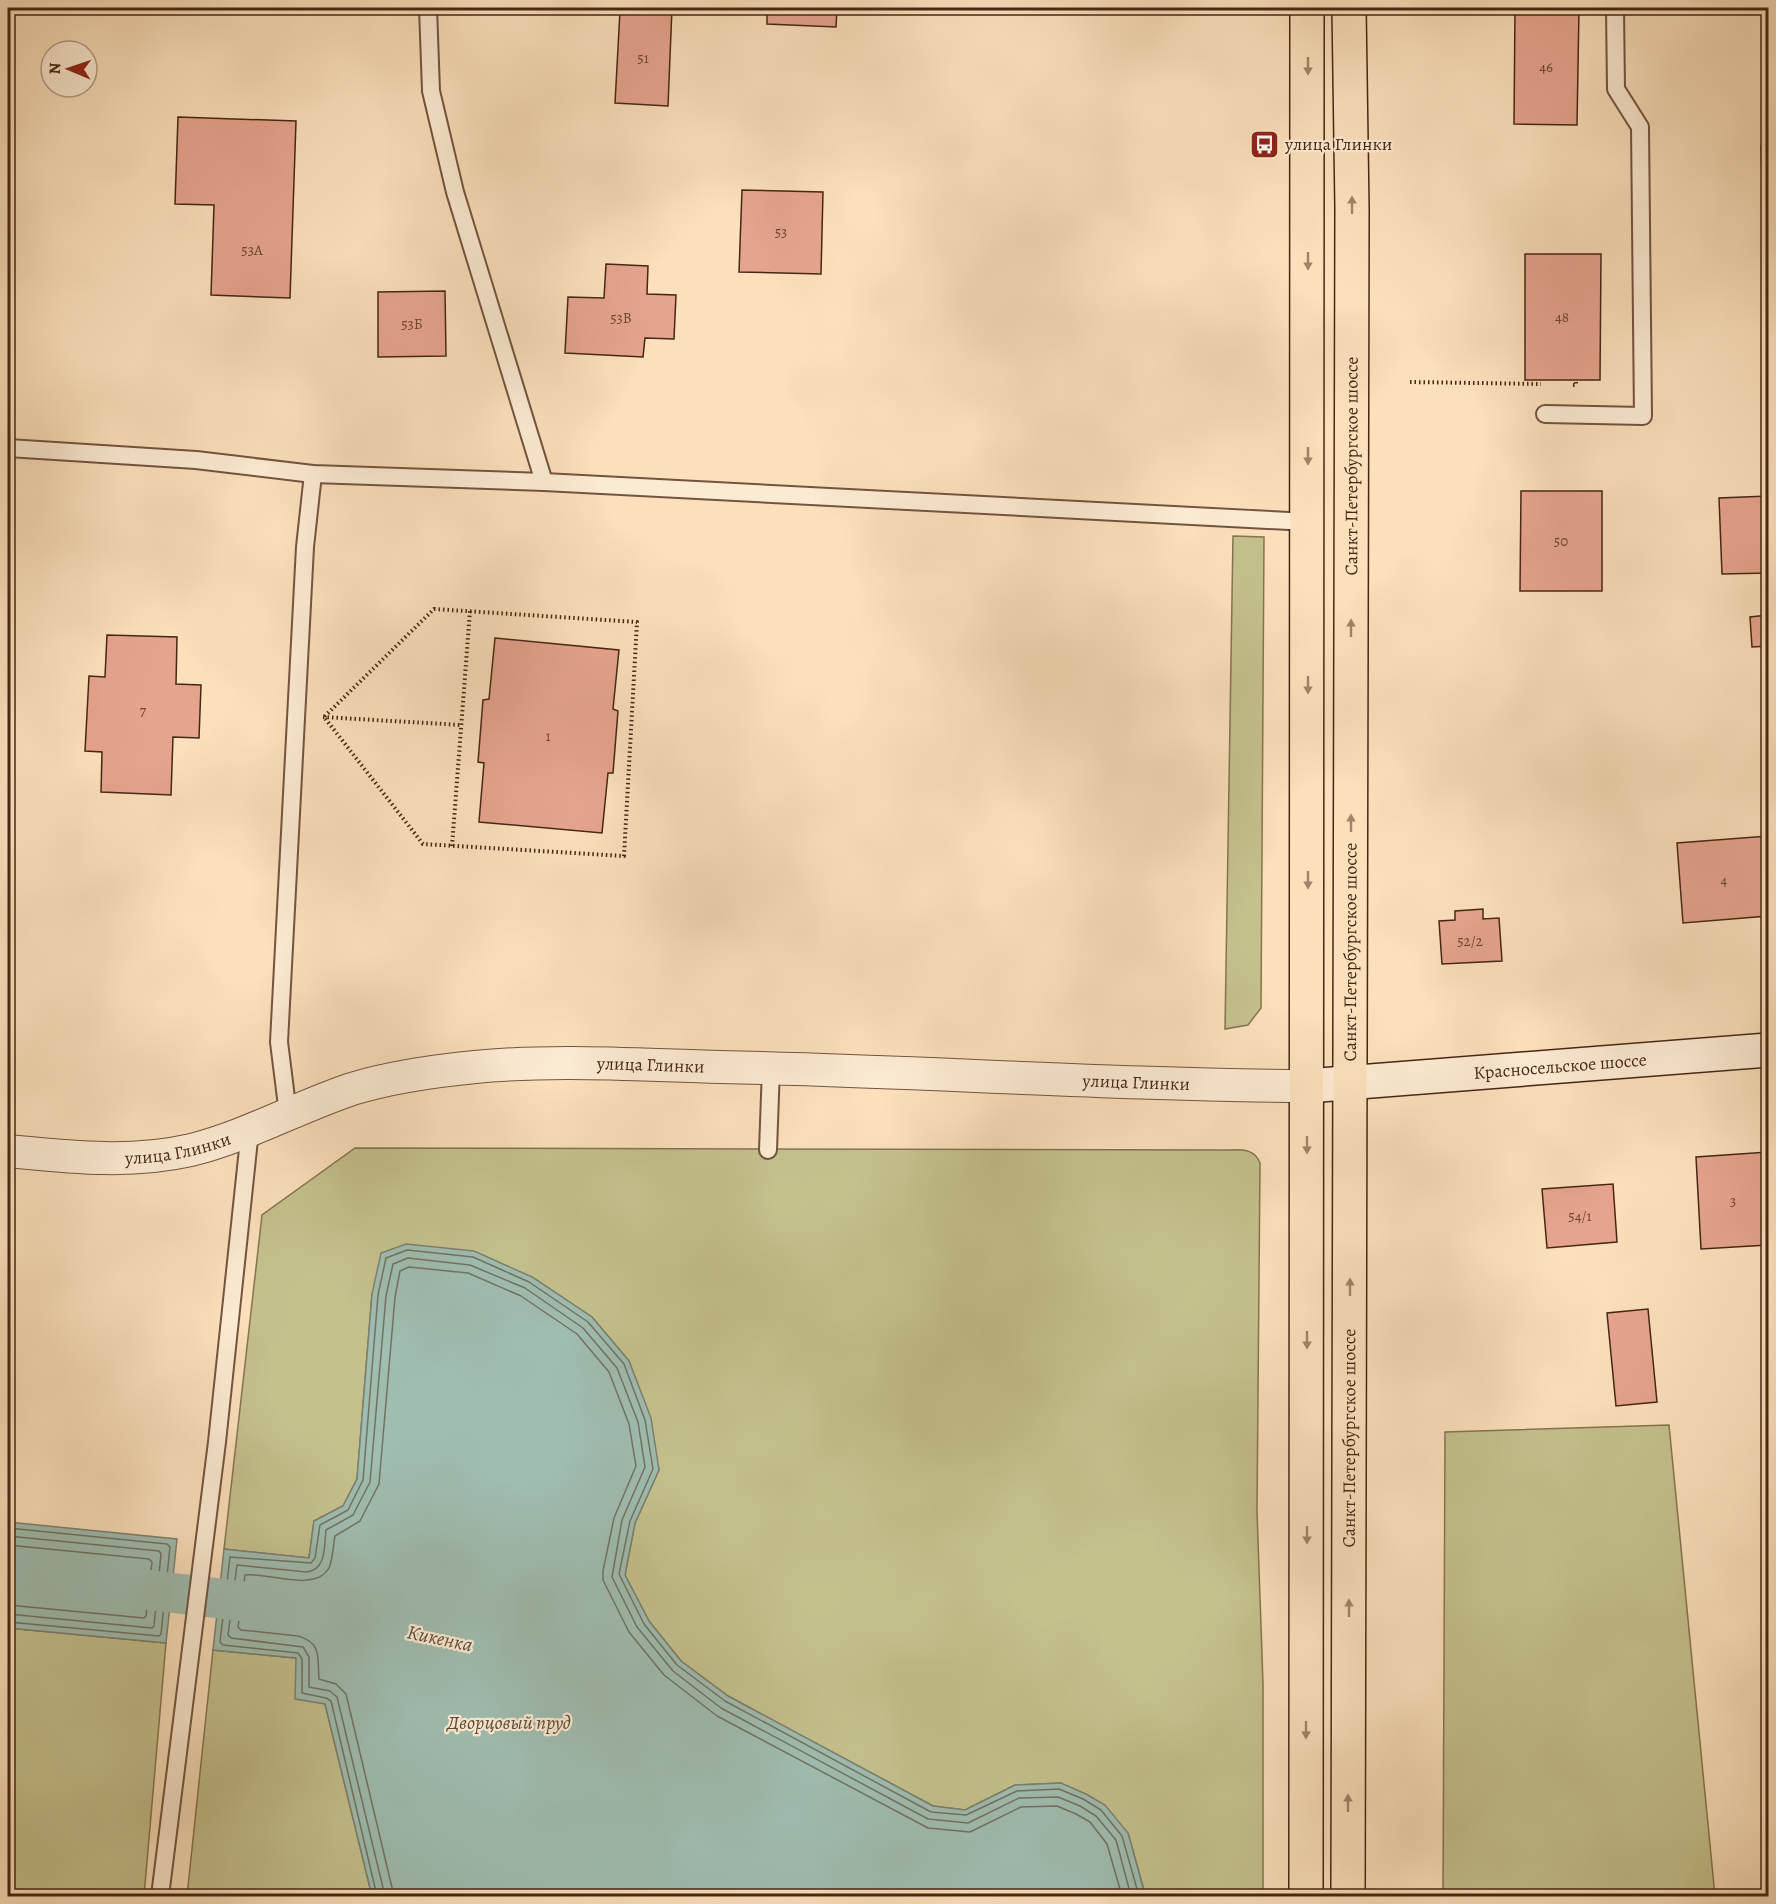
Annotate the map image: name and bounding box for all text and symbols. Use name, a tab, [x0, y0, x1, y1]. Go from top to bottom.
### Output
north arrow	[39, 39, 99, 99]
house number: 51	[637, 48, 649, 68]
one-way arrow	[1303, 56, 1313, 75]
house number: 46	[1539, 57, 1553, 77]
text: N	[44, 62, 66, 75]
bus stop icon: улица Глинки	[1248, 128, 1280, 160]
place label: улица Глинки	[1284, 132, 1392, 156]
one-way arrow	[1347, 195, 1357, 214]
house number: 53	[775, 222, 787, 242]
house number: 53А	[241, 240, 263, 260]
one-way arrow	[1303, 251, 1313, 270]
house number: 48	[1555, 307, 1569, 327]
house number: 53В	[610, 308, 632, 328]
house number: 53Б	[401, 314, 423, 334]
street label: Санкт-Петербургское шоссе	[1339, 356, 1364, 576]
one-way arrow	[1303, 446, 1313, 465]
house number: 50	[1554, 531, 1568, 551]
one-way arrow	[1346, 618, 1356, 637]
one-way arrow	[1303, 676, 1313, 695]
house number: 7	[140, 701, 147, 721]
house number: 1	[545, 726, 551, 746]
one-way arrow	[1346, 813, 1356, 832]
street label: Санкт-Петербургское шоссе	[1338, 842, 1362, 1062]
house number: 4	[1721, 870, 1728, 890]
one-way arrow	[1303, 871, 1313, 890]
house number: 52/2	[1457, 931, 1483, 951]
street label: Красносельское шоссе	[1473, 1048, 1648, 1085]
street label: улица Глинки	[596, 1051, 705, 1079]
street label: улица Глинки	[1081, 1068, 1190, 1096]
street label: улица Глинки	[124, 1127, 234, 1170]
one-way arrow	[1302, 1135, 1312, 1154]
house number: 3	[1730, 1191, 1736, 1211]
house number: 54/1	[1568, 1206, 1592, 1226]
one-way arrow	[1345, 1277, 1355, 1296]
street label: Санкт-Петербургское шоссе	[1337, 1328, 1361, 1548]
one-way arrow	[1302, 1330, 1312, 1349]
one-way arrow	[1302, 1525, 1312, 1544]
one-way arrow	[1344, 1598, 1354, 1617]
water label: Кикенка	[405, 1618, 475, 1659]
water label: Дворцовый пруд	[445, 1709, 571, 1736]
one-way arrow	[1301, 1720, 1311, 1739]
one-way arrow	[1343, 1793, 1353, 1812]

